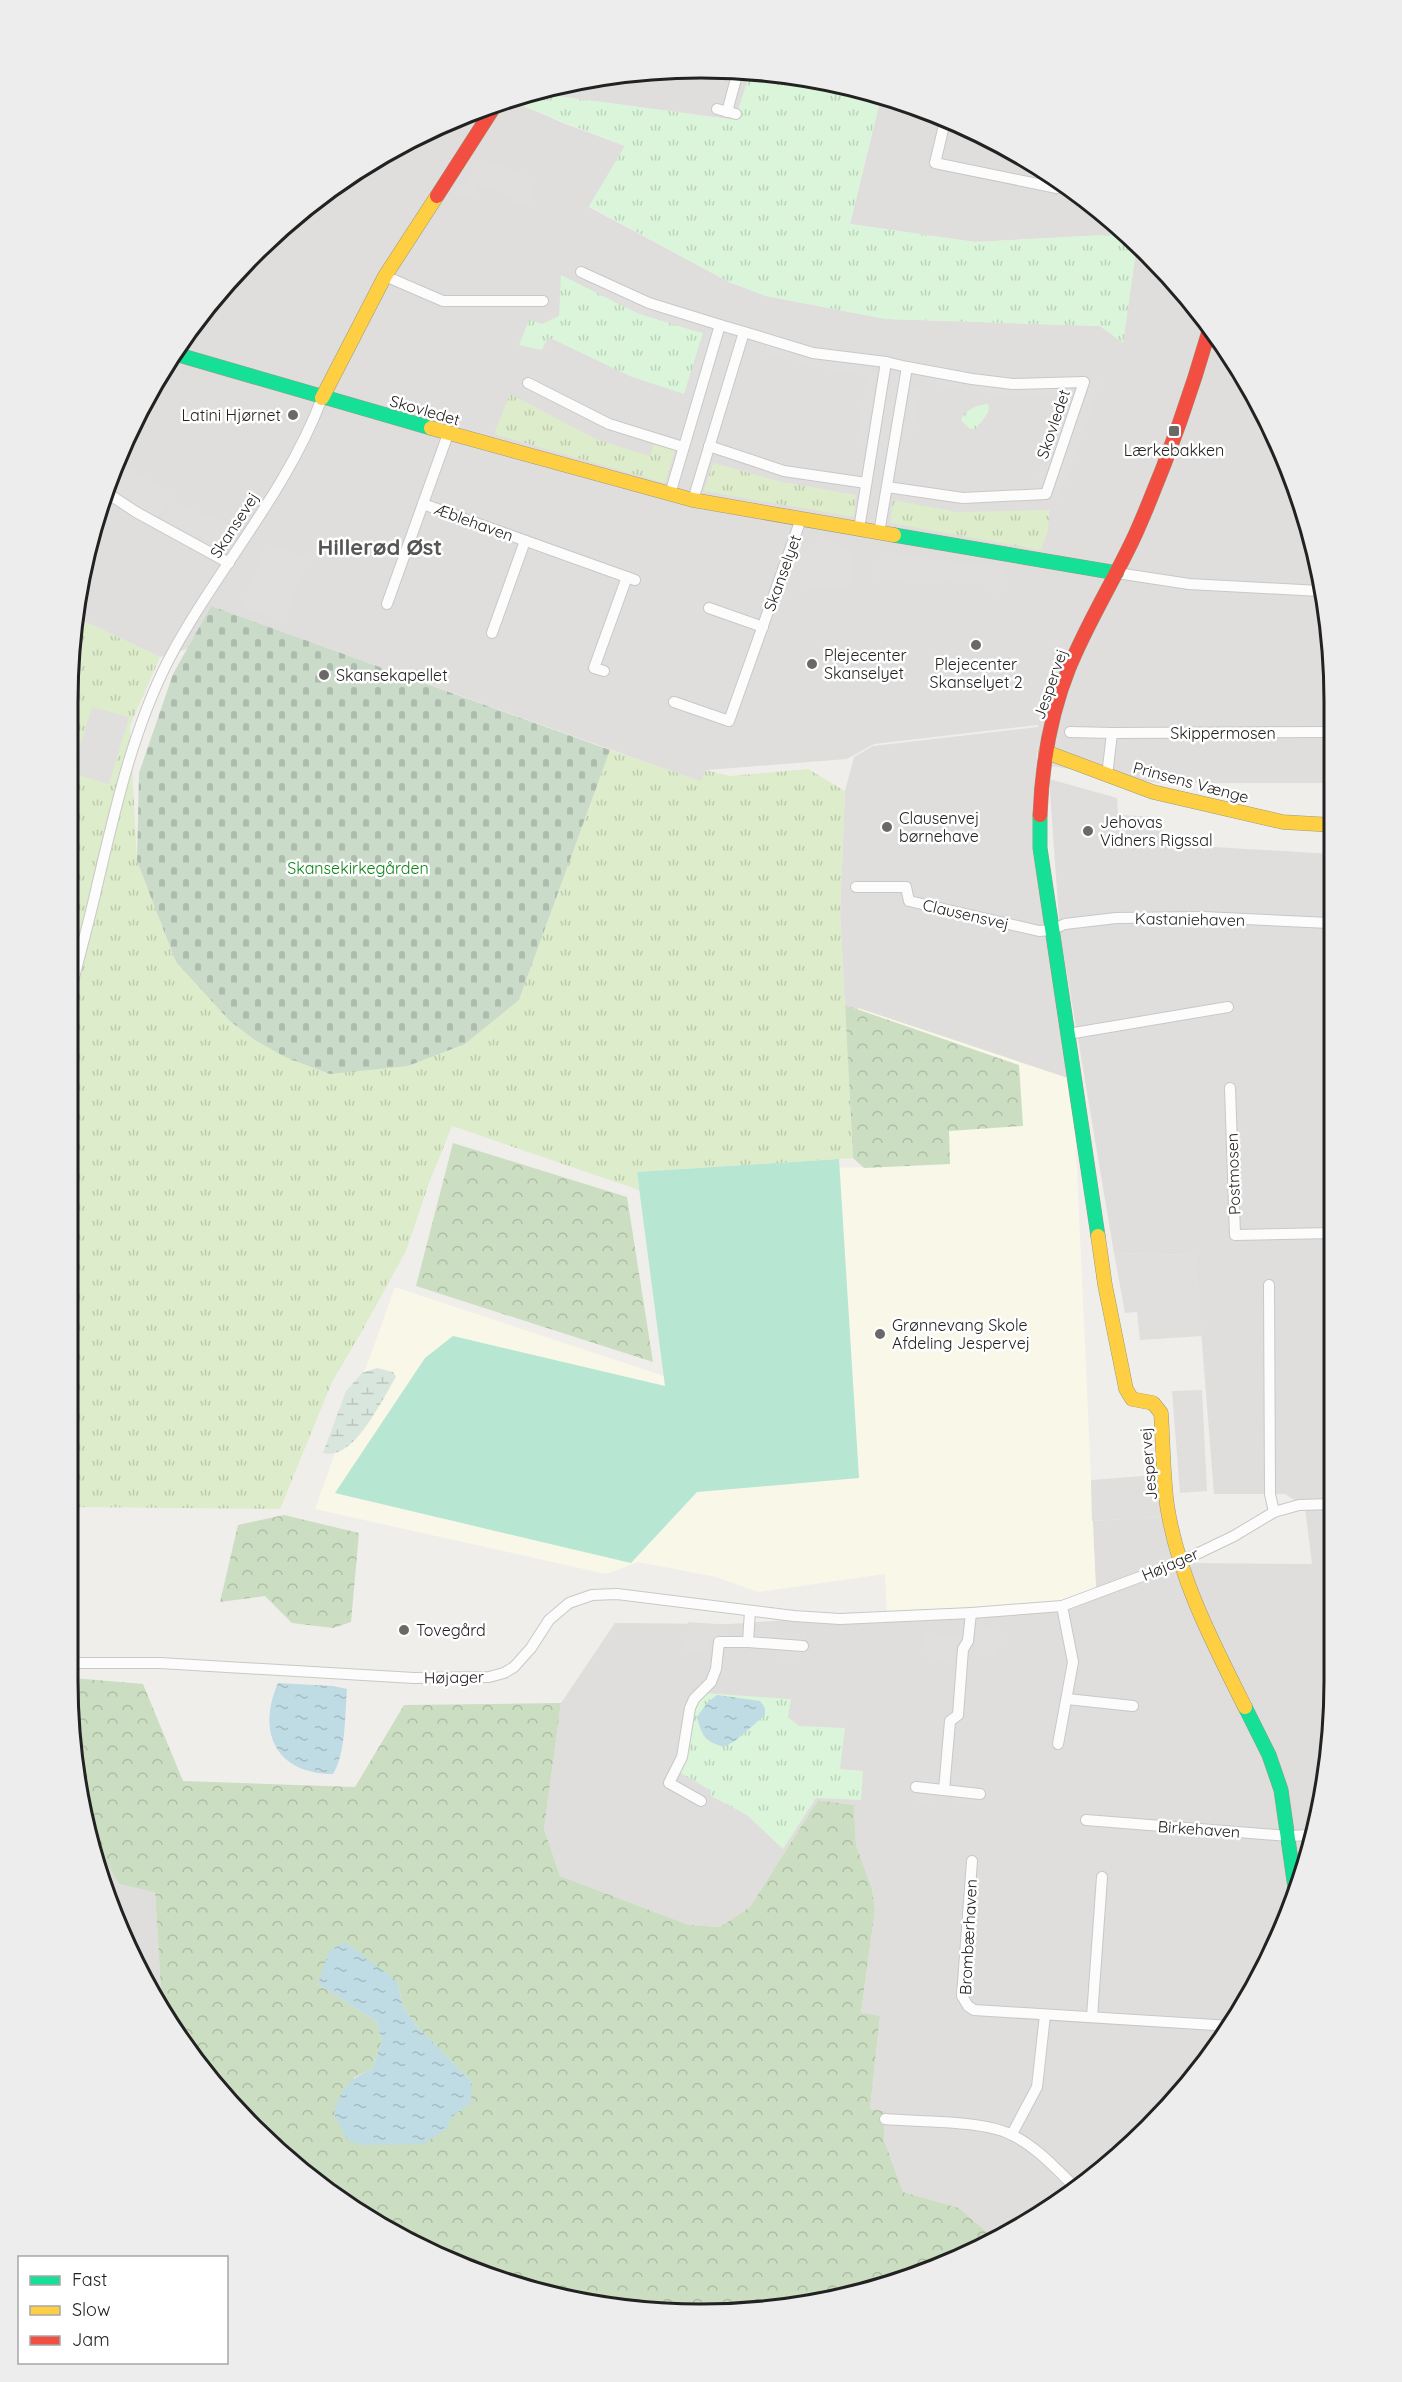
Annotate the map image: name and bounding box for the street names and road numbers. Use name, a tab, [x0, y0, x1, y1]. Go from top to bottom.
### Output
street label: Skovledet	[1032, 387, 1074, 461]
street label: Skovledet	[388, 390, 462, 430]
street label: Skansevej	[205, 488, 263, 562]
street label: Æblehaven	[432, 499, 516, 545]
street label: Skanselyet	[759, 532, 805, 614]
street label: Jespervej	[1029, 646, 1071, 722]
street label: Skippermosen	[1170, 723, 1276, 743]
street label: Prinsens Vænge	[1131, 757, 1251, 807]
street label: Clausensvej	[921, 894, 1011, 934]
street label: Kastaniehaven	[1135, 908, 1245, 930]
street label: Postmosen	[1222, 1133, 1244, 1215]
street label: Jespervej	[1135, 1427, 1161, 1501]
street label: Højager	[1138, 1543, 1202, 1585]
street label: Højager	[424, 1666, 484, 1688]
street label: Birkehaven	[1157, 1816, 1241, 1842]
street label: Brombærhaven	[955, 1879, 981, 1995]

